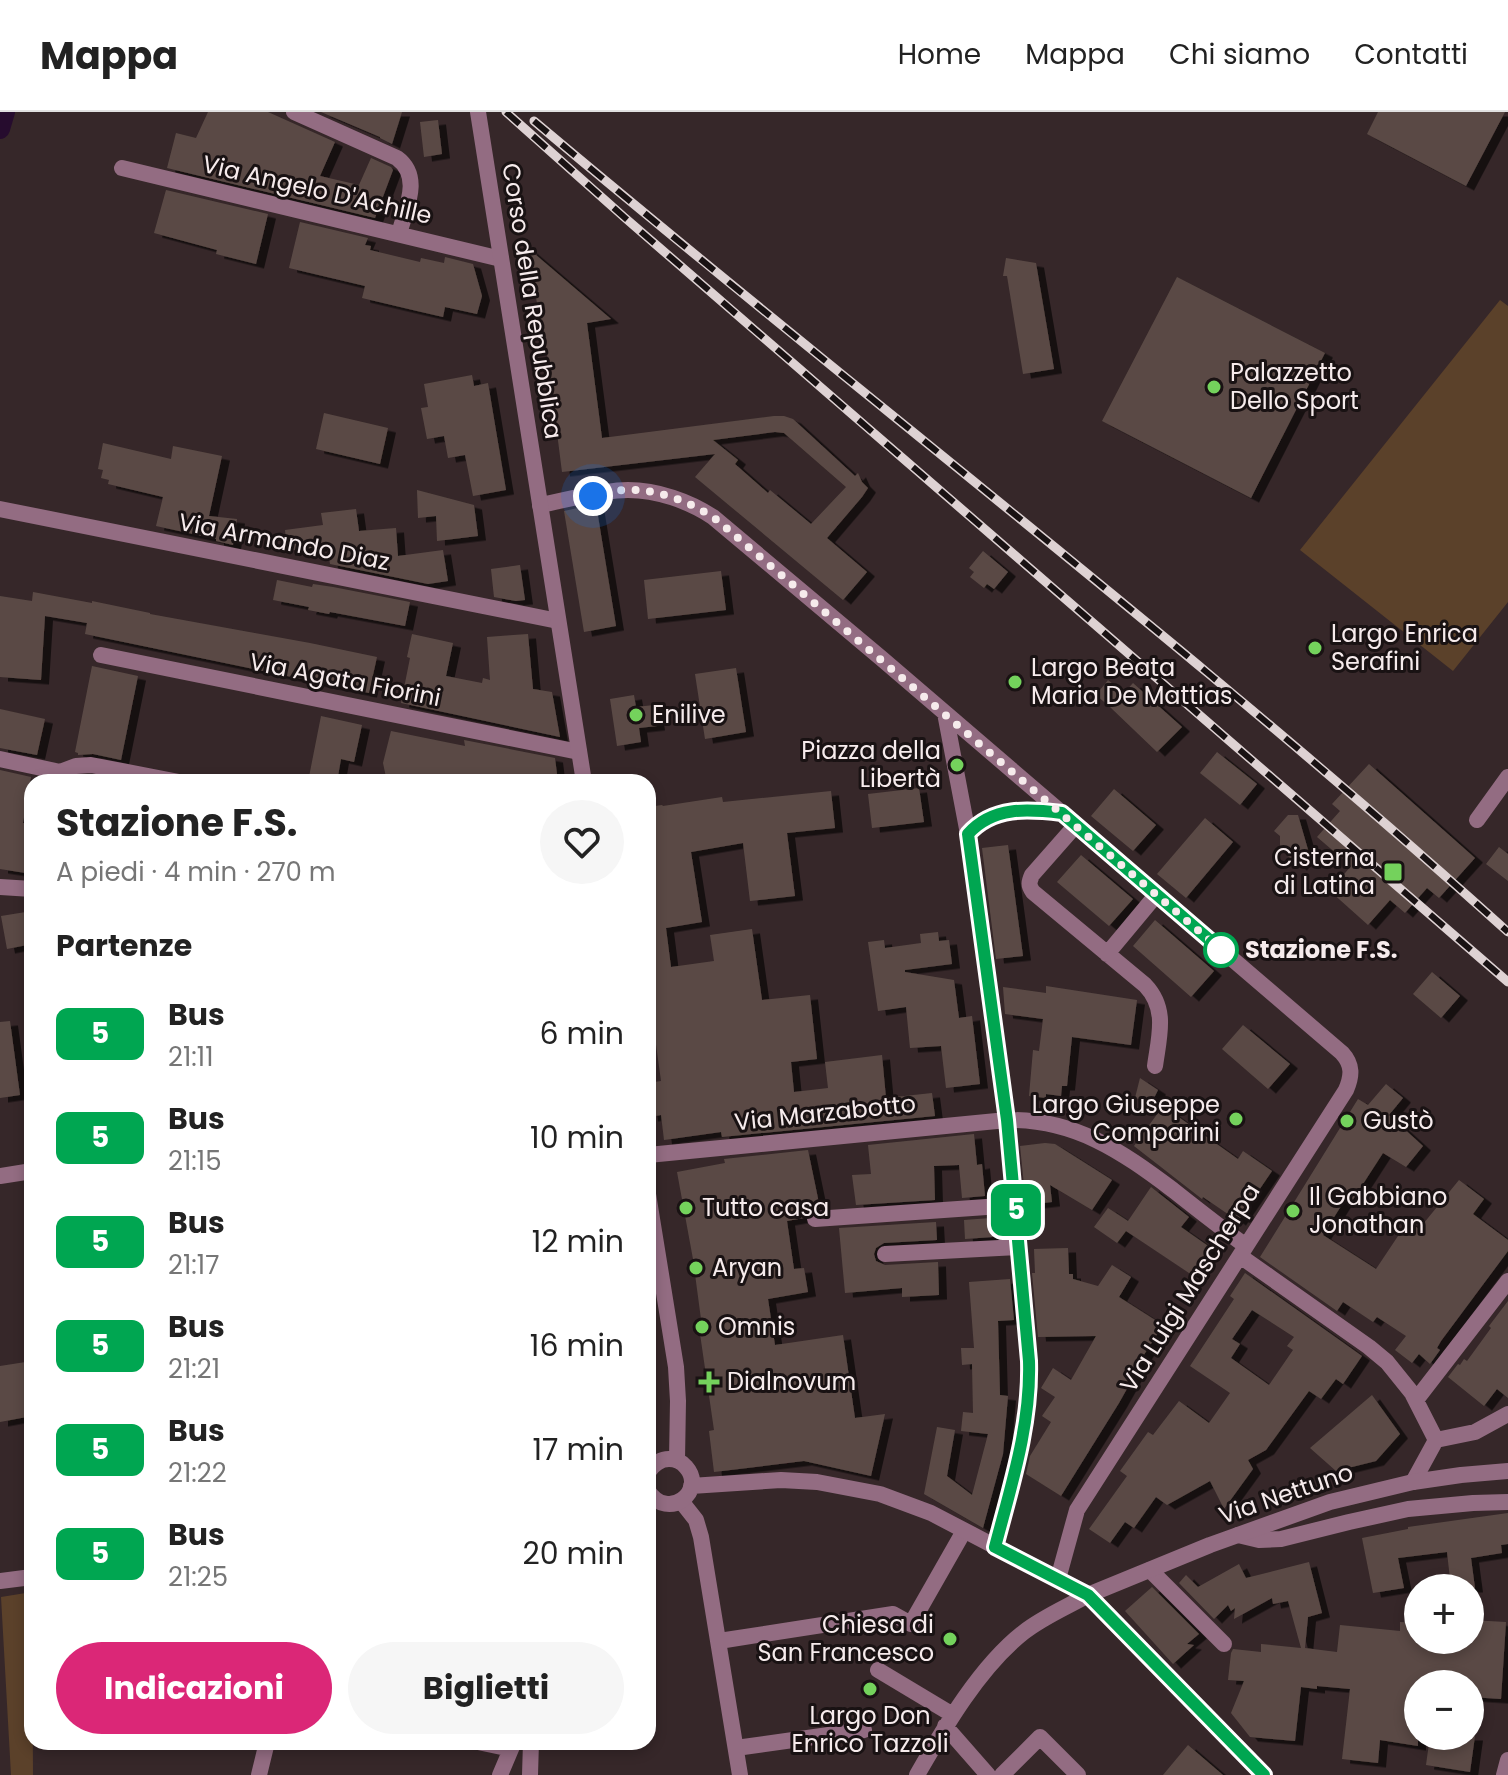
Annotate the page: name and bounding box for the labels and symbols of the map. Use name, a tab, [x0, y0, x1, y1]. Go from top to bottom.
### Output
street label: Via Angelo D'Achille	[199, 147, 435, 232]
street label: Corso della Repubblica	[494, 161, 571, 441]
place label: Palazzetto Dello Sport	[1230, 356, 1359, 417]
marker: Palazzetto Dello Sport	[1205, 378, 1223, 396]
your location	[573, 476, 613, 516]
street label: Via Armando Diaz	[176, 505, 392, 578]
place label: Largo Enrica Serafini	[1331, 617, 1478, 678]
marker: Largo Enrica Serafini	[1306, 639, 1324, 657]
street label: Via Agata Fiorini	[247, 645, 444, 714]
place label: Largo Beata Maria De Mattias	[1031, 651, 1233, 712]
marker: Largo Beata Maria De Mattias	[1006, 673, 1024, 691]
place label: Enilive	[652, 698, 726, 731]
marker: Enilive	[627, 706, 645, 724]
place label: Piazza della Libertà	[801, 734, 941, 795]
marker: Piazza della Libertà	[948, 756, 966, 774]
place label: Cisterna di Latina	[1274, 841, 1375, 902]
marker: Cisterna di Latina	[1382, 861, 1404, 883]
marker: Stazione F.S.	[1204, 933, 1238, 967]
place label: Stazione F.S.	[1245, 933, 1398, 966]
street label: Via Marzabotto	[733, 1087, 917, 1138]
place label: Largo Giuseppe Comparini	[1032, 1088, 1220, 1149]
place label: Gustò	[1363, 1104, 1434, 1137]
marker: Largo Giuseppe Comparini	[1227, 1110, 1245, 1128]
marker: Gustò	[1338, 1112, 1356, 1130]
street label: Via Luigi Mascherpa	[1112, 1177, 1267, 1398]
place label: Il Gabbiano Jonathan	[1309, 1180, 1447, 1241]
line badge: 5	[990, 1184, 1042, 1236]
place label: Tutto casa	[702, 1191, 829, 1224]
marker: Tutto casa	[677, 1199, 695, 1217]
marker: Il Gabbiano Jonathan	[1284, 1202, 1302, 1220]
place label: Aryan	[712, 1251, 782, 1284]
marker: Aryan	[687, 1259, 705, 1277]
place label: Omnis	[718, 1310, 795, 1343]
marker: Omnis	[693, 1318, 711, 1336]
place label: Dialnovum	[727, 1365, 856, 1398]
marker: Dialnovum	[698, 1371, 720, 1393]
street label: Via Nettuno	[1214, 1455, 1357, 1532]
place label: Chiesa di San Francesco	[757, 1608, 934, 1669]
marker: Chiesa di San Francesco	[941, 1630, 959, 1648]
marker: Largo Don Enrico Tazzoli	[861, 1680, 879, 1698]
place label: Largo Don Enrico Tazzoli	[791, 1699, 949, 1760]

